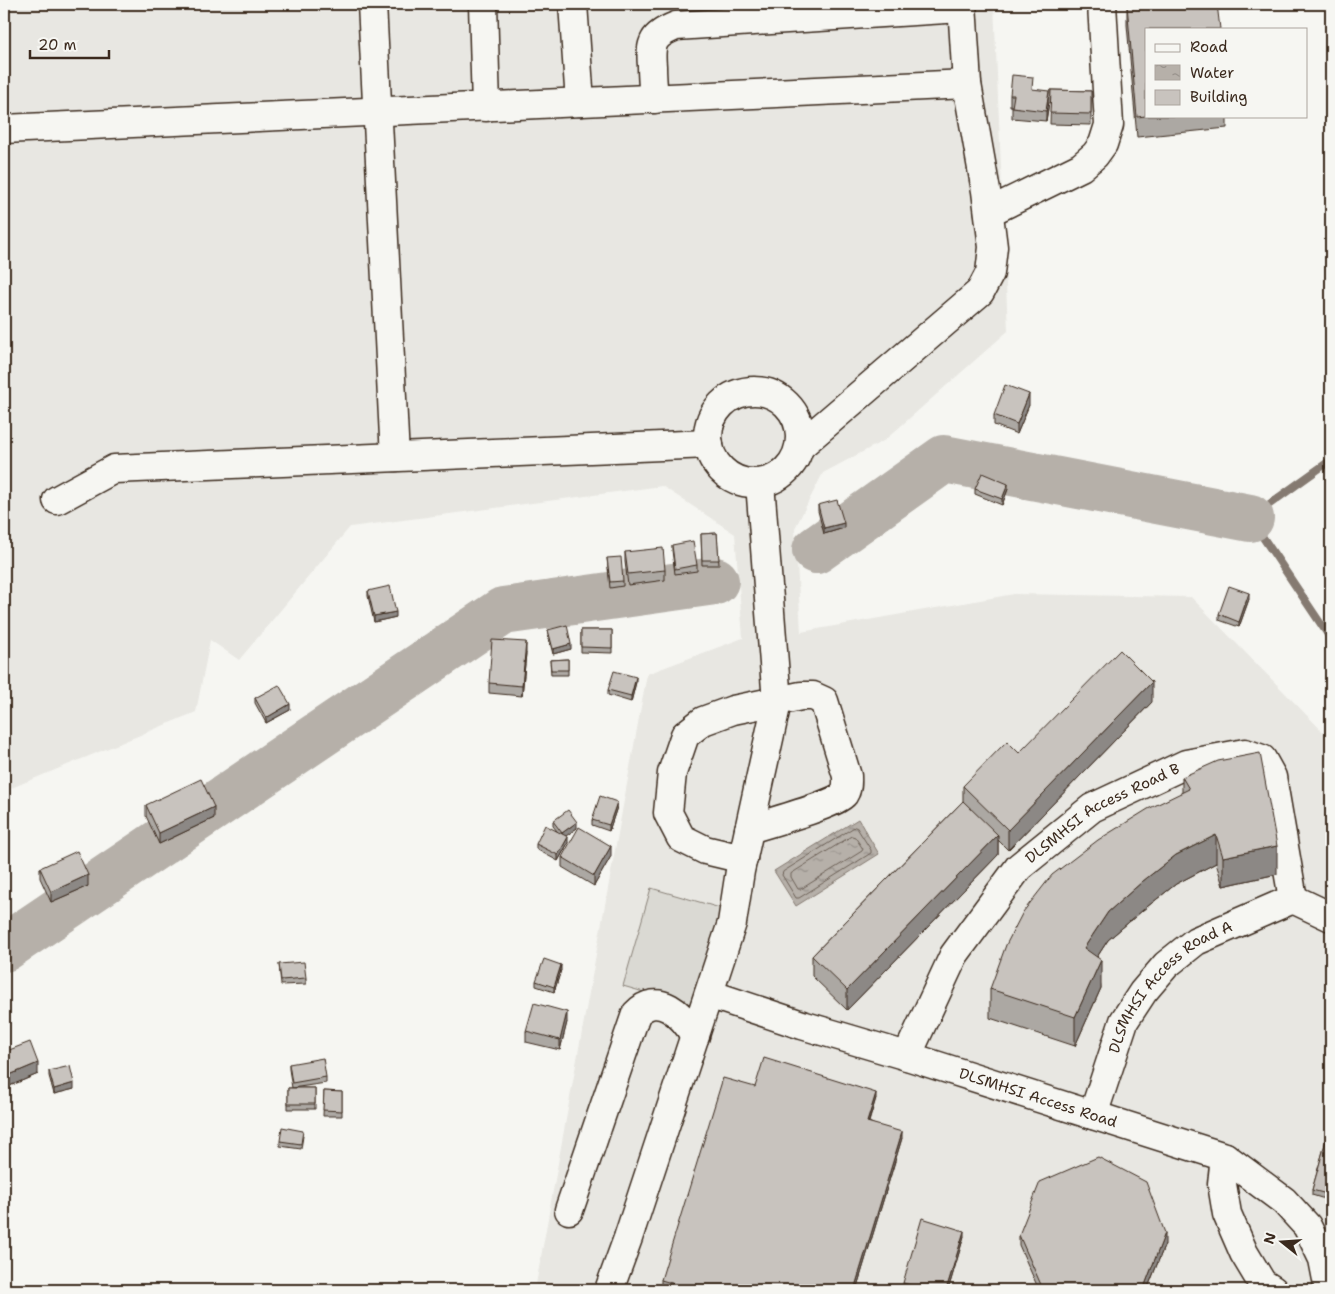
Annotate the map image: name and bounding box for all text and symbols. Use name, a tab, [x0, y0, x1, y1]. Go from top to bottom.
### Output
scale bar	[30, 28, 109, 60]
legend	[1145, 28, 1308, 118]
text: 20 m	[38, 35, 77, 55]
text: Road	[1190, 37, 1228, 57]
text: Water	[1190, 63, 1234, 83]
text: Building	[1190, 87, 1247, 107]
street label: DLSMHSI Access Road B	[1021, 758, 1183, 868]
street label: DLSMHSI Access Road A	[1104, 916, 1236, 1056]
street label: DLSMHSI Access Road	[957, 1063, 1120, 1132]
north arrow	[1258, 1216, 1308, 1266]
text: N	[1259, 1230, 1280, 1246]

